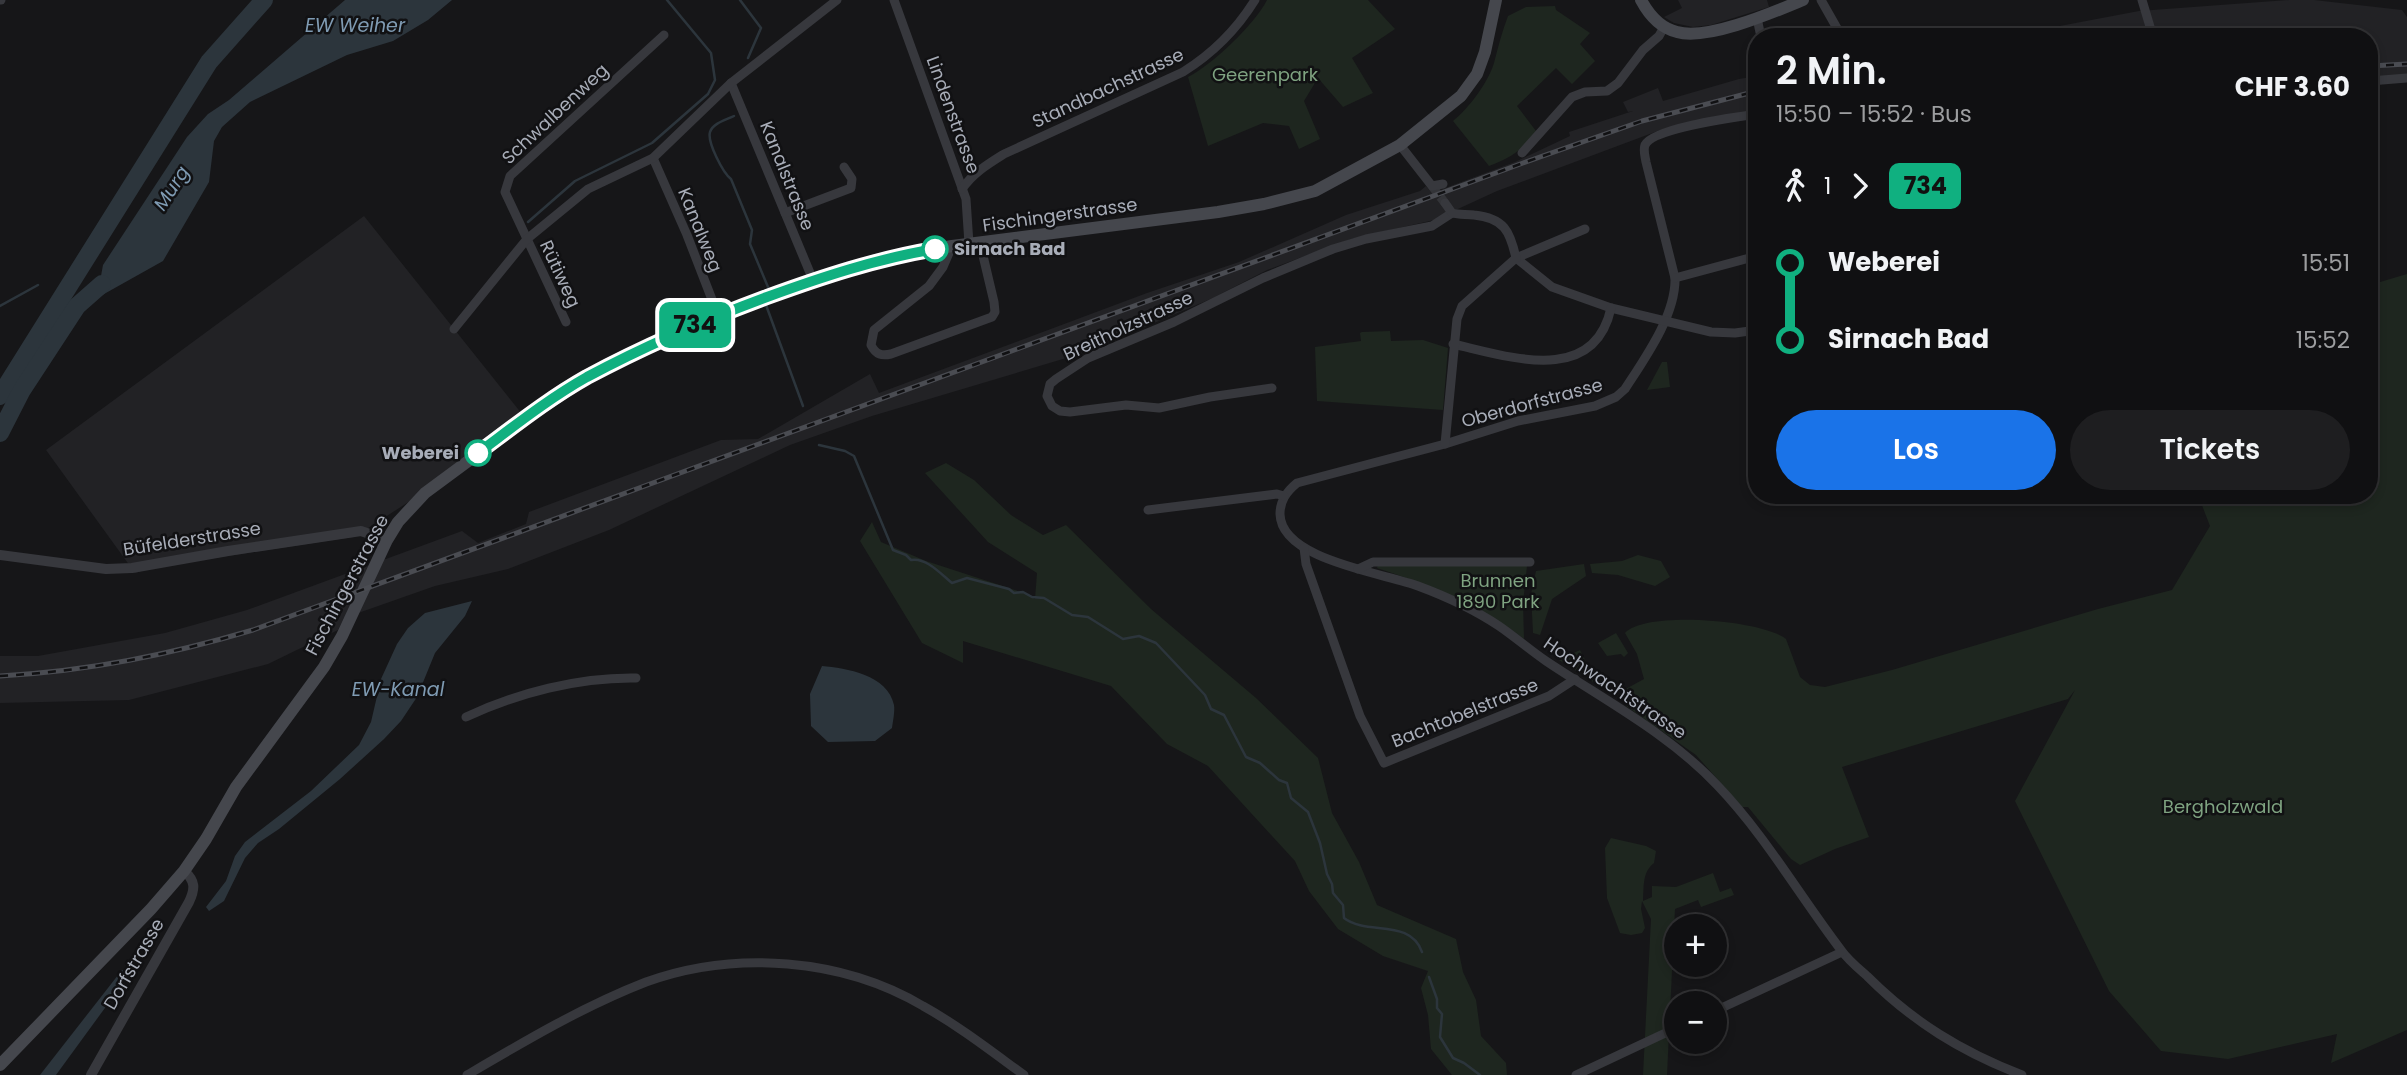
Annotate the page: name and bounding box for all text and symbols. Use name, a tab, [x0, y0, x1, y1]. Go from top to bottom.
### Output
water label: EW Weiher	[305, 12, 406, 39]
street label: Standbachstrasse	[1028, 41, 1188, 134]
text: 2 Min.	[1776, 44, 1887, 97]
street label: Lindenstrasse	[921, 53, 986, 177]
street label: Schwalbenweg	[496, 58, 613, 170]
park label: Geerenpark	[1212, 62, 1319, 87]
text: CHF 3.60	[2235, 69, 2350, 105]
text: 15:50 – 15:52 · Bus	[1776, 98, 1972, 130]
street label: Kanalstrasse	[754, 117, 821, 234]
water label: Murg	[147, 160, 196, 216]
icon: walk	[1776, 167, 1814, 205]
icon: forward	[1841, 167, 1879, 205]
text: 734	[1903, 169, 1947, 202]
text: 1	[1824, 170, 1831, 202]
street label: Kanalweg	[672, 184, 729, 276]
street label: Fischingerstrasse	[981, 191, 1139, 238]
street label: Rütiweg	[534, 236, 587, 311]
marker: Sirnach Bad	[922, 236, 948, 262]
place label: Sirnach Bad	[954, 236, 1066, 261]
text: Weberei	[1828, 244, 1940, 280]
text: 15:51	[2301, 247, 2350, 279]
street label: Breitholzstrasse	[1059, 285, 1197, 367]
line badge: 734	[655, 302, 735, 348]
text: 734	[673, 308, 717, 341]
text: Sirnach Bad	[1828, 321, 1989, 357]
text: 15:52	[2296, 324, 2350, 356]
street label: Oberdorfstrasse	[1458, 372, 1605, 433]
button: Los	[1776, 410, 2056, 490]
button: Tickets	[2070, 410, 2350, 490]
place label: Weberei	[382, 440, 459, 465]
marker: Weberei	[465, 440, 491, 466]
street label: Fischingerstrasse	[299, 510, 394, 660]
street label: Büfelderstrasse	[121, 515, 262, 562]
park label: Brunnen 1890 Park	[1456, 568, 1540, 614]
street label: Hochwachtstrasse	[1539, 630, 1692, 745]
street label: Bachtobelstrasse	[1388, 672, 1542, 753]
water label: EW-Kanal	[352, 676, 445, 703]
park label: Bergholzwald	[2163, 794, 2283, 819]
street label: Dorfstrasse	[97, 913, 170, 1014]
map controls	[1664, 914, 1727, 1054]
button: +	[1664, 914, 1727, 977]
button: −	[1664, 991, 1727, 1054]

